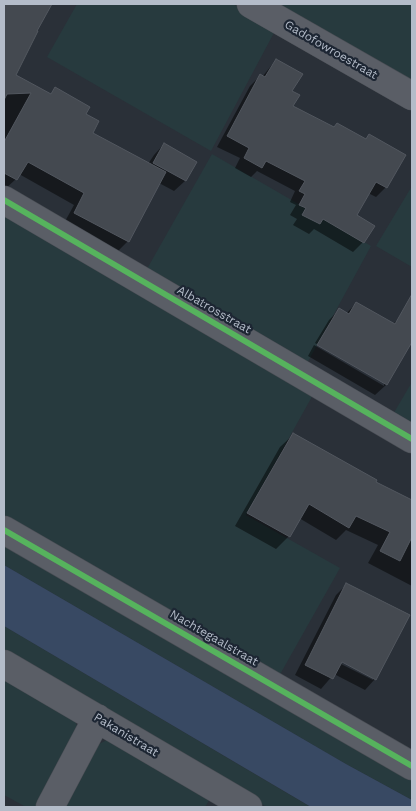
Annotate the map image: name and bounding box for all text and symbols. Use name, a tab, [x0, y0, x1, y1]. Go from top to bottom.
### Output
street label: Gadofowroestraat	[282, 18, 380, 82]
street label: Albatrosstraat	[174, 283, 254, 337]
street label: Nachtegaalstraat	[167, 607, 261, 669]
street label: Pakanistraat	[91, 710, 161, 760]

